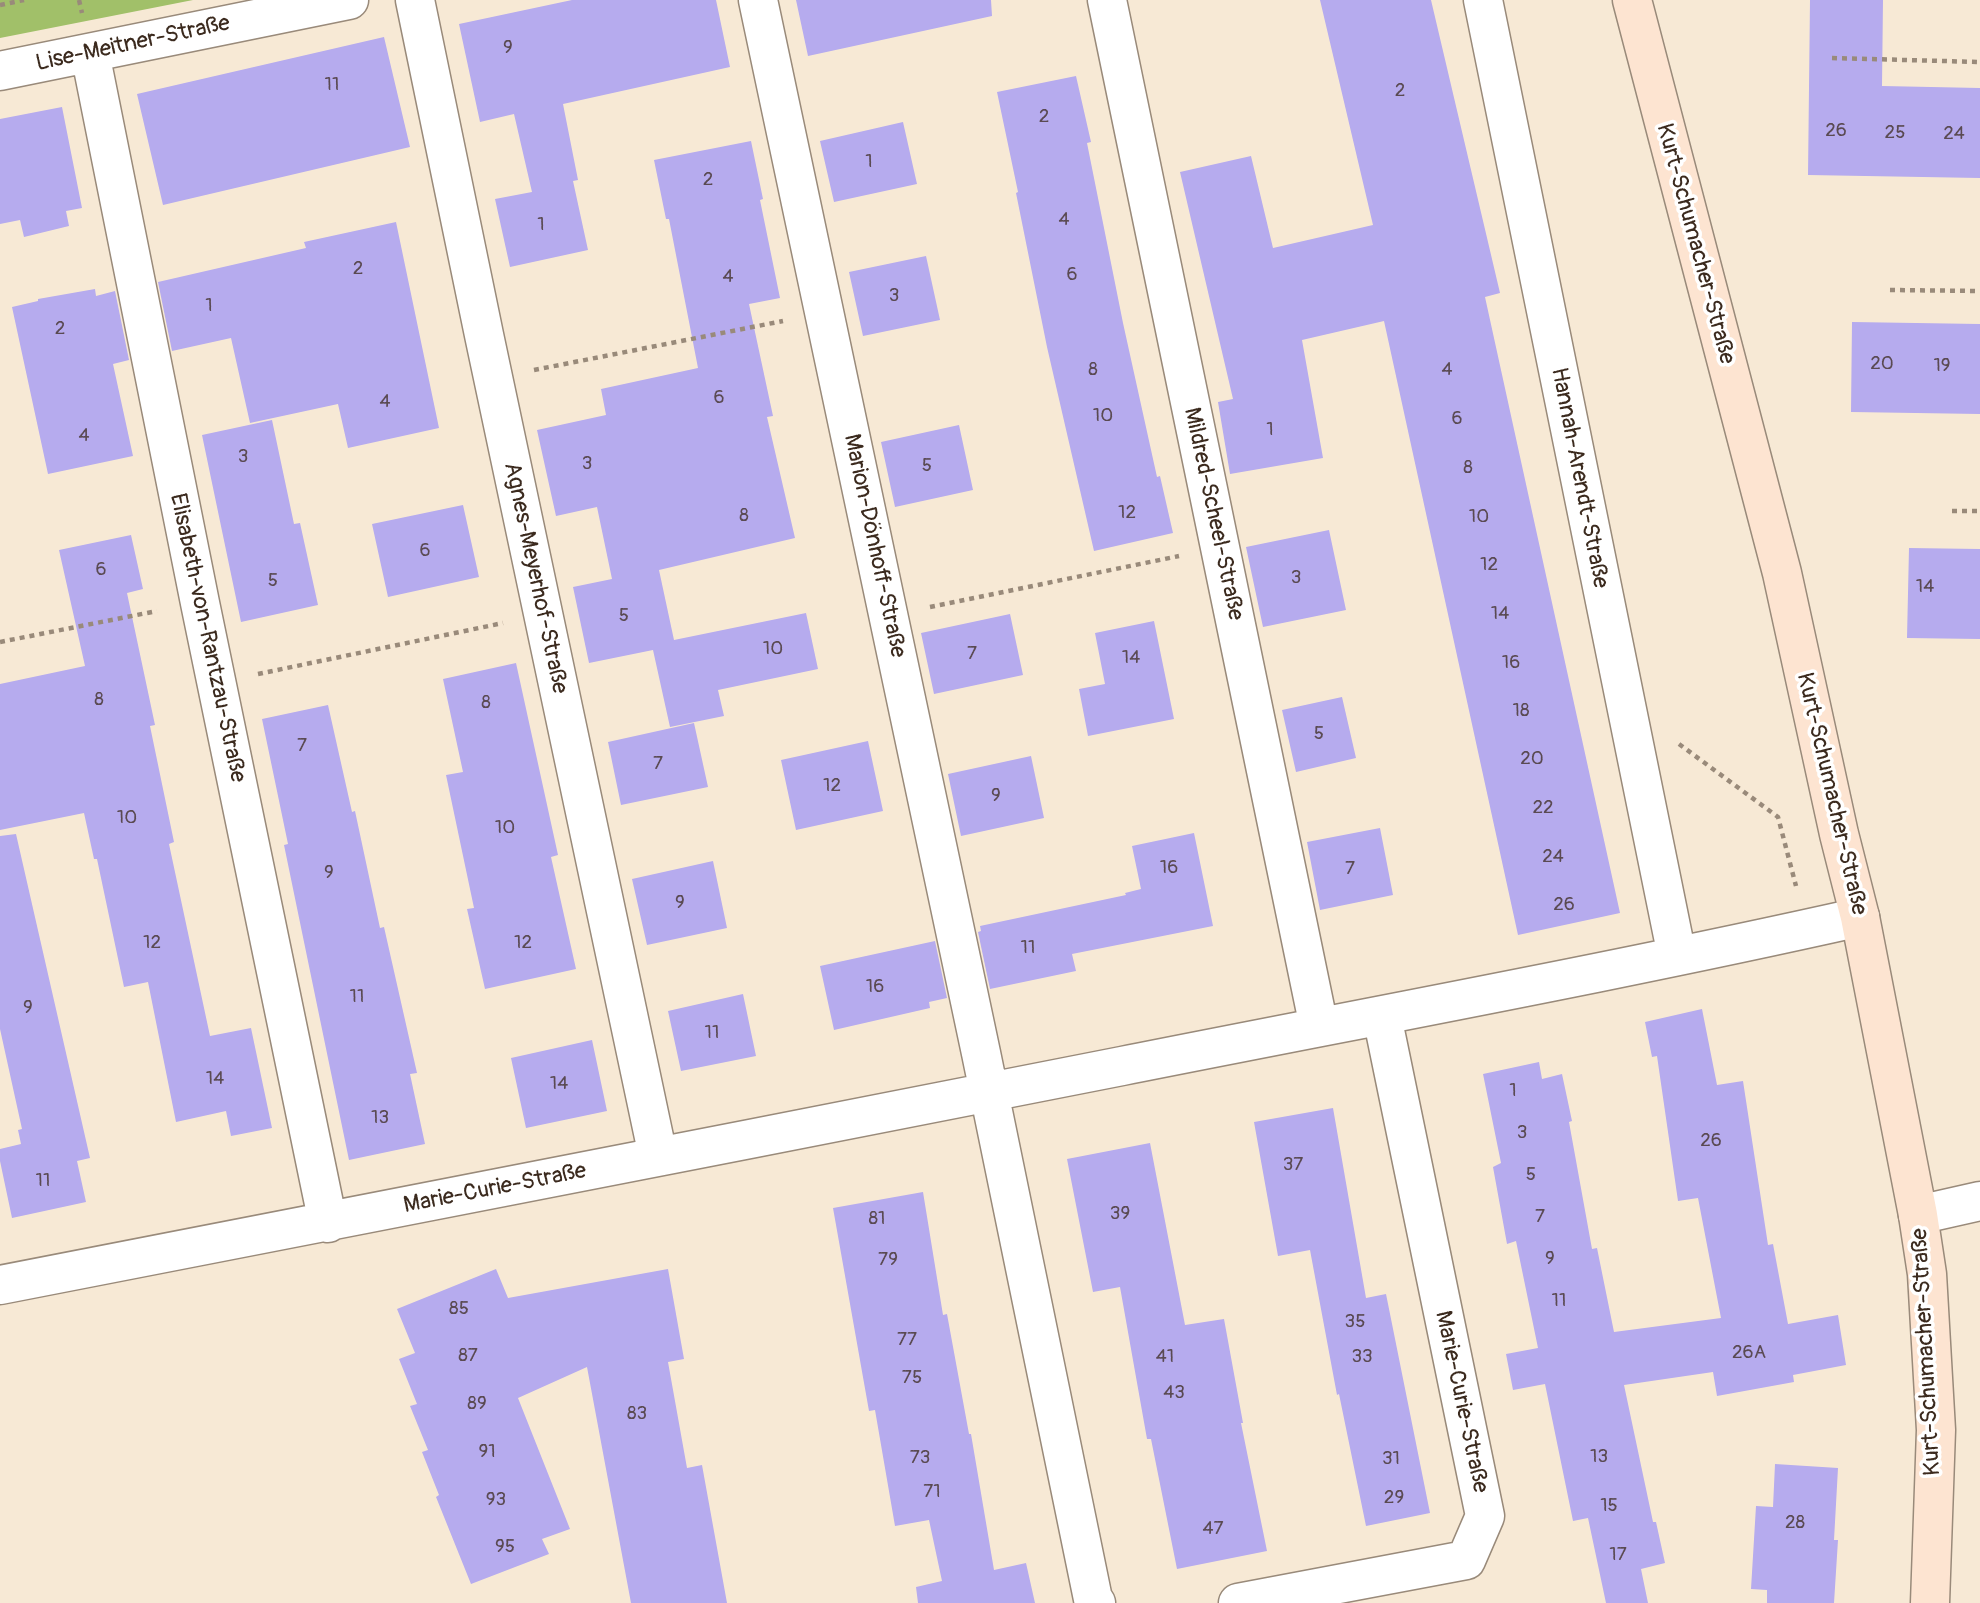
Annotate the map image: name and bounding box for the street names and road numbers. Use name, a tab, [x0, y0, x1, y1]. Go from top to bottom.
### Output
street label: Lise-Meitner-Straße	[34, 10, 232, 78]
street label: Kurt-Schumacher-Straße	[1650, 121, 1740, 367]
street label: Hannah-Arendt-Straße	[1544, 365, 1614, 591]
street label: Mildred-Scheel-Straße	[1177, 405, 1249, 623]
street label: Marion-Dönhoff-Straße	[837, 432, 911, 660]
street label: Agnes-Meyerhof-Straße	[497, 460, 573, 696]
street label: Elisabeth-von-Rantzau-Straße	[163, 491, 251, 785]
street label: Kurt-Schumacher-Straße	[1790, 670, 1872, 918]
street label: Marie-Curie-Straße	[401, 1158, 589, 1220]
street label: Kurt-Schumacher-Straße	[1907, 1228, 1947, 1476]
street label: Marie-Curie-Straße	[1428, 1308, 1494, 1496]

